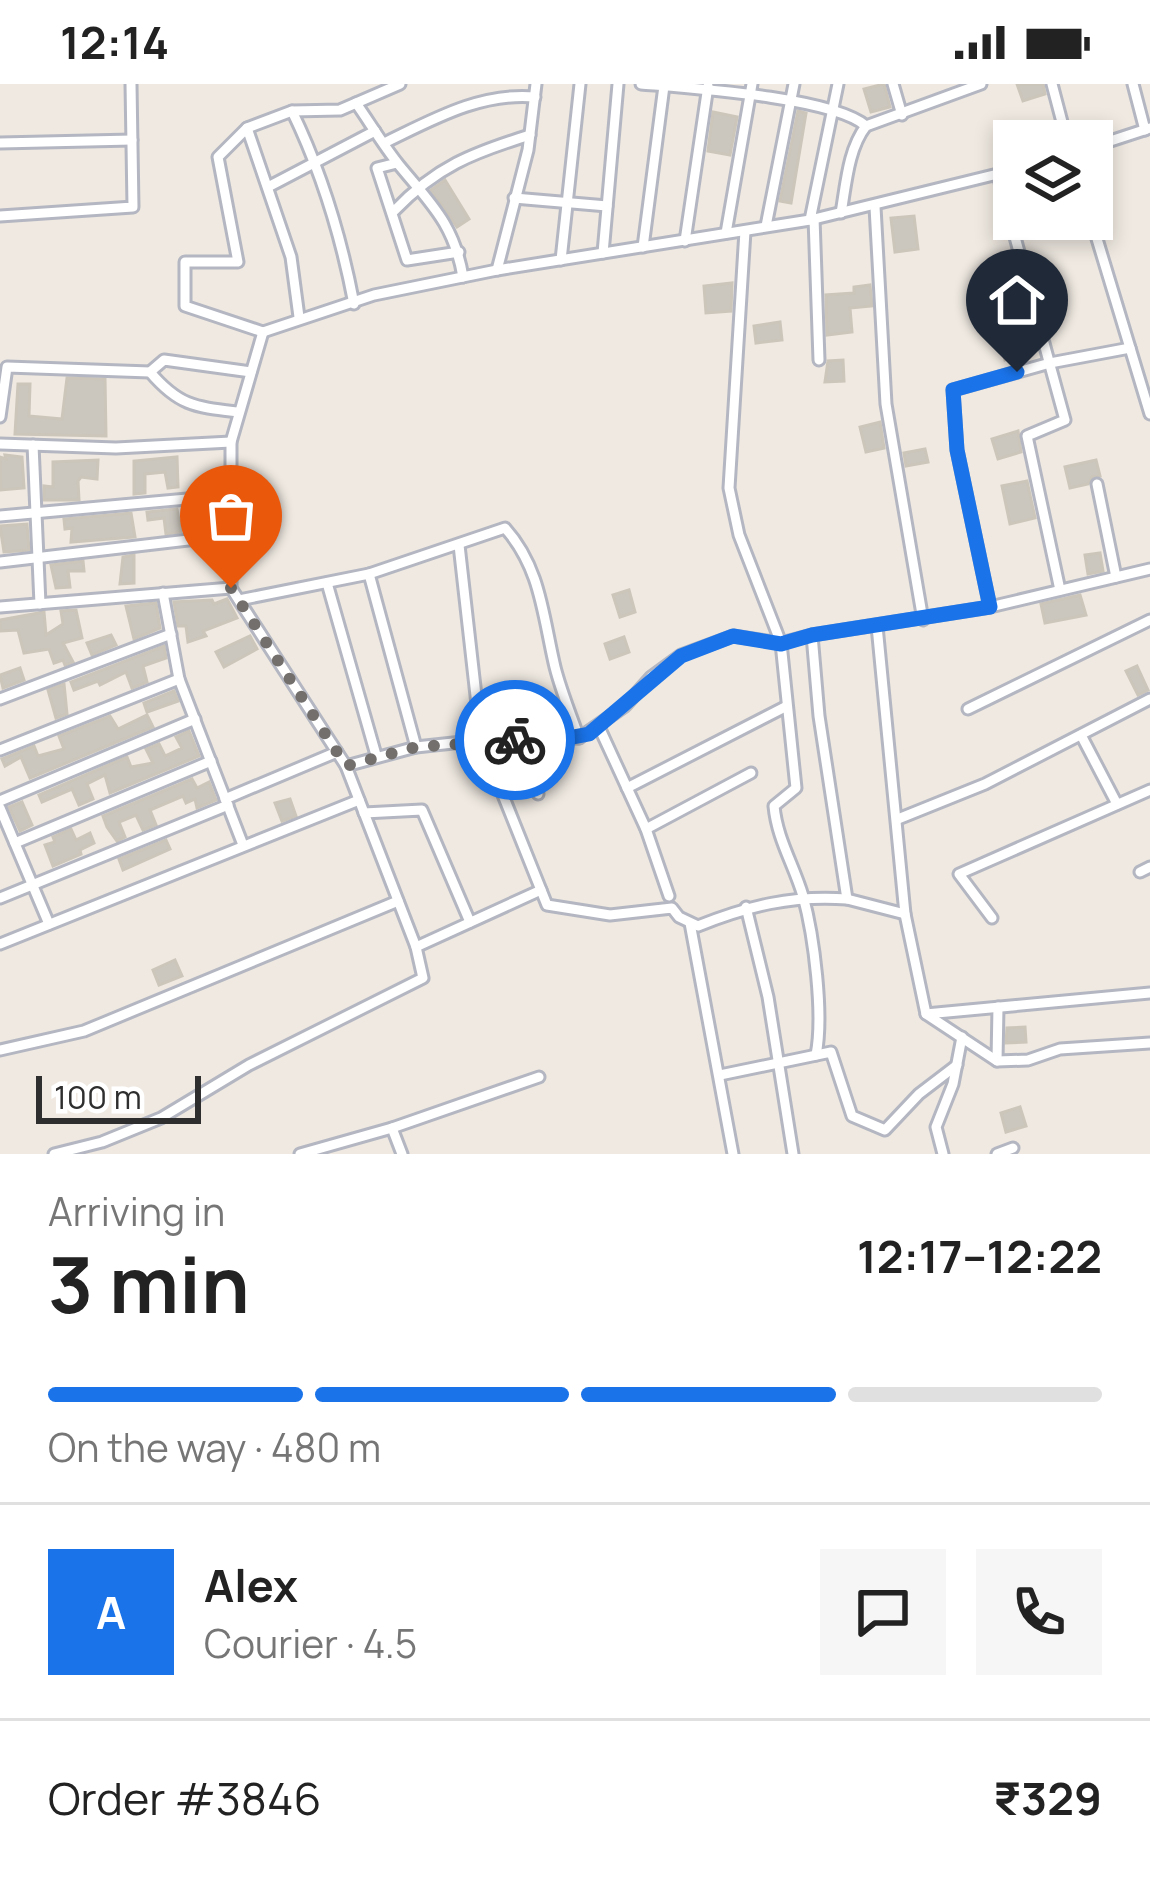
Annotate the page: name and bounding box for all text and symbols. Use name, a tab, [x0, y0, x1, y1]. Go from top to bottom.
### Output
text: 12:14	[60, 11, 169, 73]
map controls	[993, 120, 1113, 240]
button: layers	[993, 120, 1113, 240]
pin	[966, 249, 1068, 372]
icon: home	[984, 267, 1050, 333]
pin	[180, 465, 282, 588]
icon: bag	[198, 483, 264, 549]
courier	[455, 680, 575, 800]
icon: bike	[482, 707, 548, 773]
scale bar	[36, 1070, 201, 1123]
text: 100 m	[54, 1074, 142, 1119]
text: Arriving in	[48, 1184, 225, 1238]
text: 12:17–12:22	[857, 1225, 1102, 1287]
text: 3 min	[48, 1230, 250, 1336]
text: On the way · 480 m	[48, 1420, 381, 1474]
button: chat	[820, 1549, 946, 1675]
button: phone	[976, 1549, 1102, 1675]
text: Alex	[204, 1554, 298, 1616]
text: A	[96, 1581, 126, 1643]
text: Courier · 4.5	[204, 1616, 417, 1670]
text: Order #3846	[48, 1767, 321, 1829]
text: ₹329	[993, 1767, 1102, 1829]

